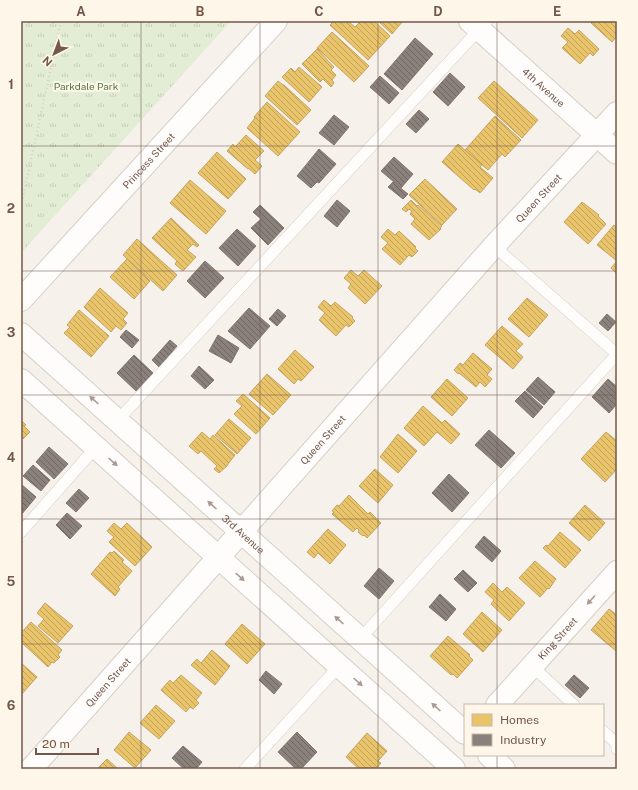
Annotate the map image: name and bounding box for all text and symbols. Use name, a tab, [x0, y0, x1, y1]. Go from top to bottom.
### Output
text: A	[76, 4, 86, 19]
text: B	[196, 4, 205, 19]
text: C	[314, 4, 324, 19]
text: D	[433, 4, 443, 19]
text: E	[553, 4, 561, 19]
north arrow	[34, 34, 74, 74]
text: N	[40, 54, 55, 69]
street label: 4th Avenue	[520, 65, 568, 109]
text: 1	[8, 77, 14, 92]
park label: Parkdale Park	[54, 80, 119, 92]
street label: Princess Street	[120, 130, 177, 191]
street label: Queen Street	[513, 171, 564, 225]
text: 2	[7, 201, 15, 216]
text: 3	[7, 325, 16, 340]
one-way arrow	[89, 395, 99, 405]
street label: Queen Street	[298, 412, 348, 467]
text: 4	[7, 450, 16, 465]
one-way arrow	[107, 457, 118, 466]
one-way arrow	[206, 501, 217, 510]
street label: 3rd Avenue	[220, 512, 267, 556]
one-way arrow	[235, 572, 246, 581]
text: 5	[7, 574, 16, 589]
one-way arrow	[586, 595, 595, 606]
street label: King Street	[535, 614, 580, 662]
one-way arrow	[334, 616, 345, 625]
street label: Queen Street	[83, 655, 133, 709]
one-way arrow	[353, 678, 363, 687]
text: 6	[7, 698, 16, 713]
one-way arrow	[431, 703, 441, 712]
legend	[464, 704, 604, 756]
text: Homes	[500, 713, 539, 727]
scale bar	[36, 730, 98, 756]
text: Industry	[500, 733, 547, 747]
text: 20 m	[42, 737, 70, 751]

